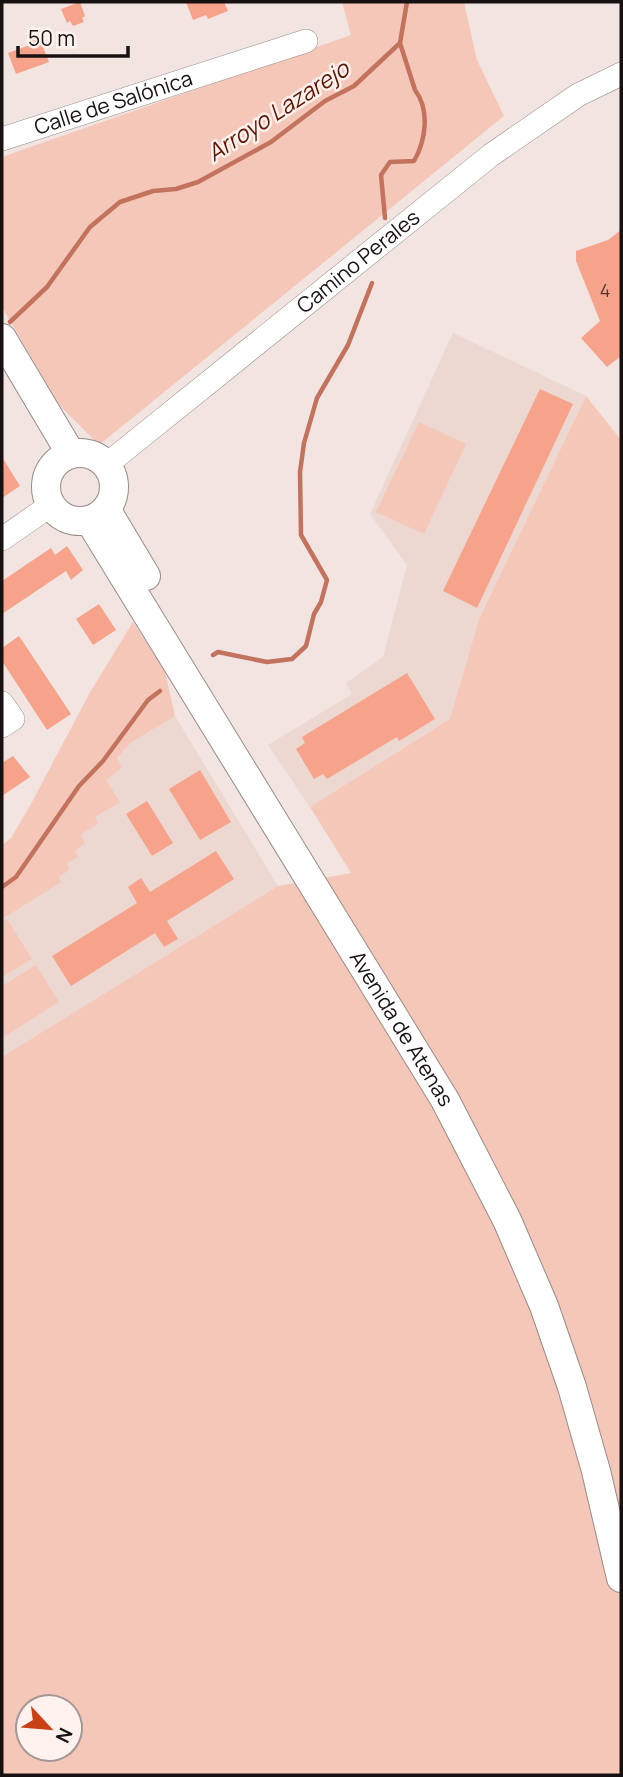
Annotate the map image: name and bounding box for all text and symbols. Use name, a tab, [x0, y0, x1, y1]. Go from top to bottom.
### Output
scale bar	[18, 14, 128, 58]
text: 50 m	[28, 24, 75, 52]
water label: Arroyo Lazarejo	[200, 51, 356, 168]
street label: Calle de Salónica	[30, 64, 196, 141]
street label: Camino Perales	[290, 203, 425, 319]
house number: 4	[600, 278, 610, 302]
street label: Avenida de Atenas	[344, 945, 460, 1111]
north arrow	[14, 1693, 84, 1763]
text: N	[50, 1724, 79, 1747]

